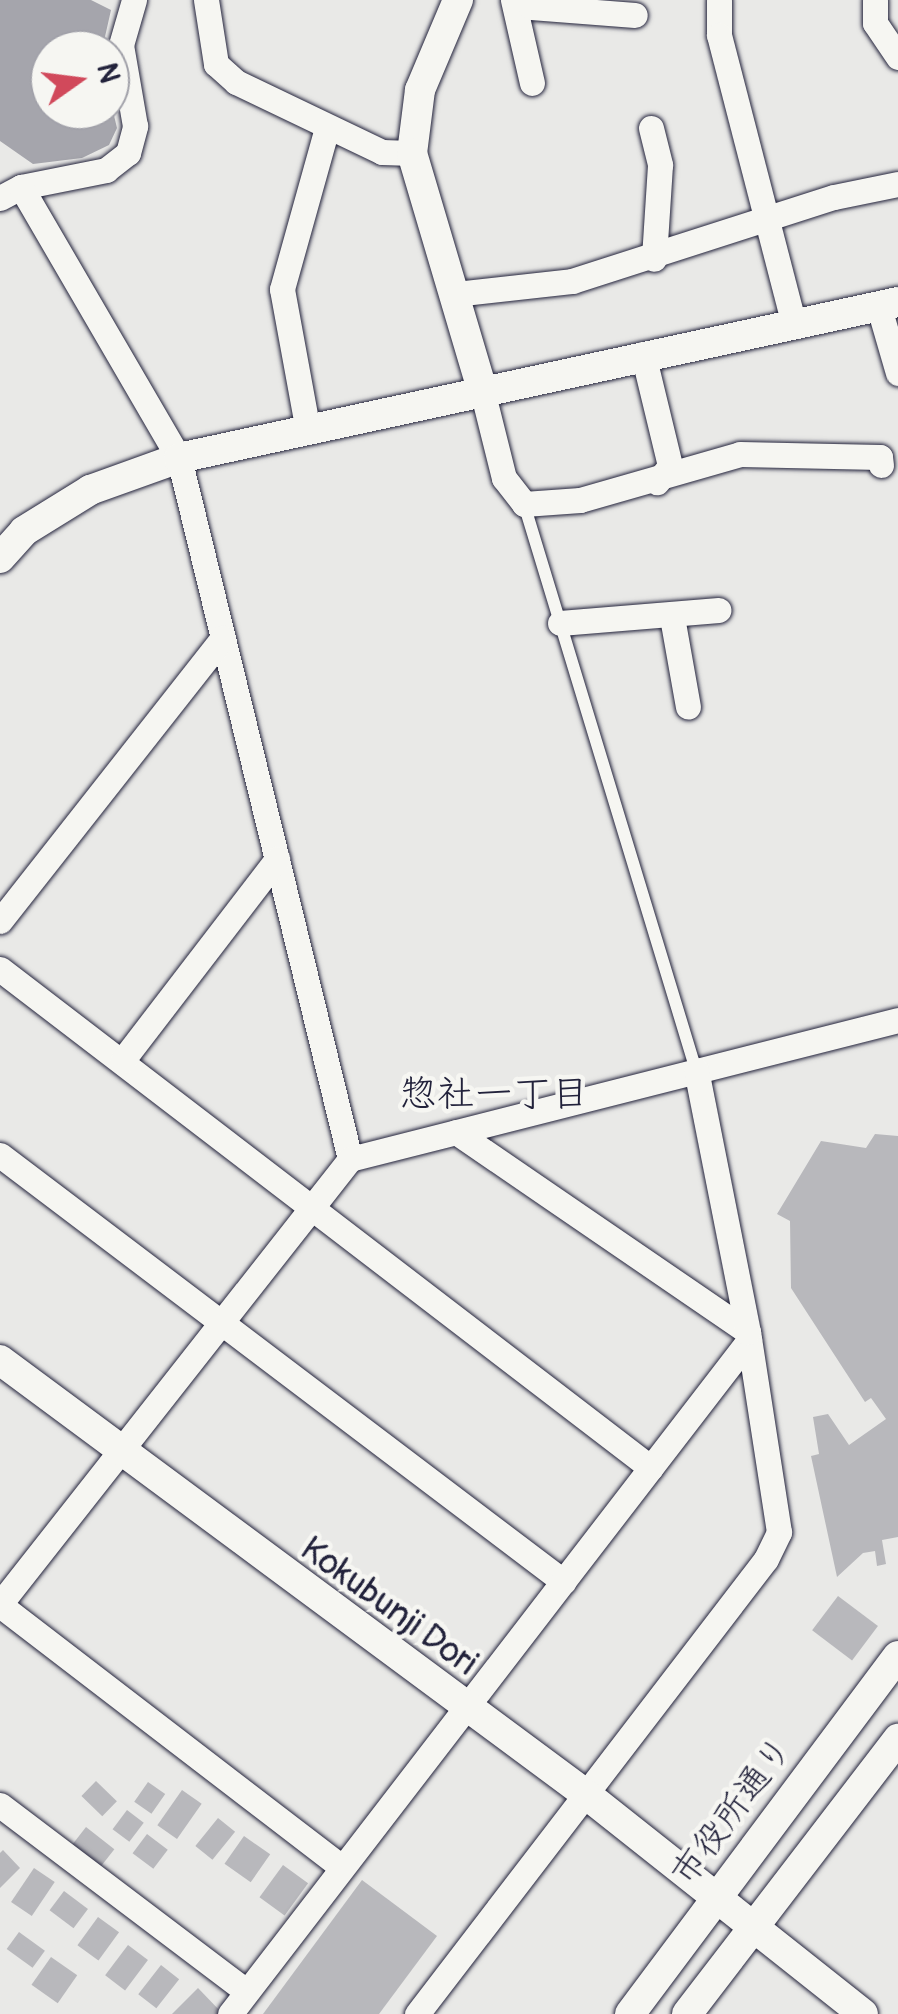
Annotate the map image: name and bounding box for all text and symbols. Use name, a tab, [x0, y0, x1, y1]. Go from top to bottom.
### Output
north arrow	[30, 30, 130, 130]
text: N	[88, 60, 127, 87]
district label: 惣社一丁目	[399, 1072, 589, 1118]
street label: Kokubunji Dori	[293, 1528, 485, 1684]
street label: 市役所通り	[663, 1728, 801, 1894]

